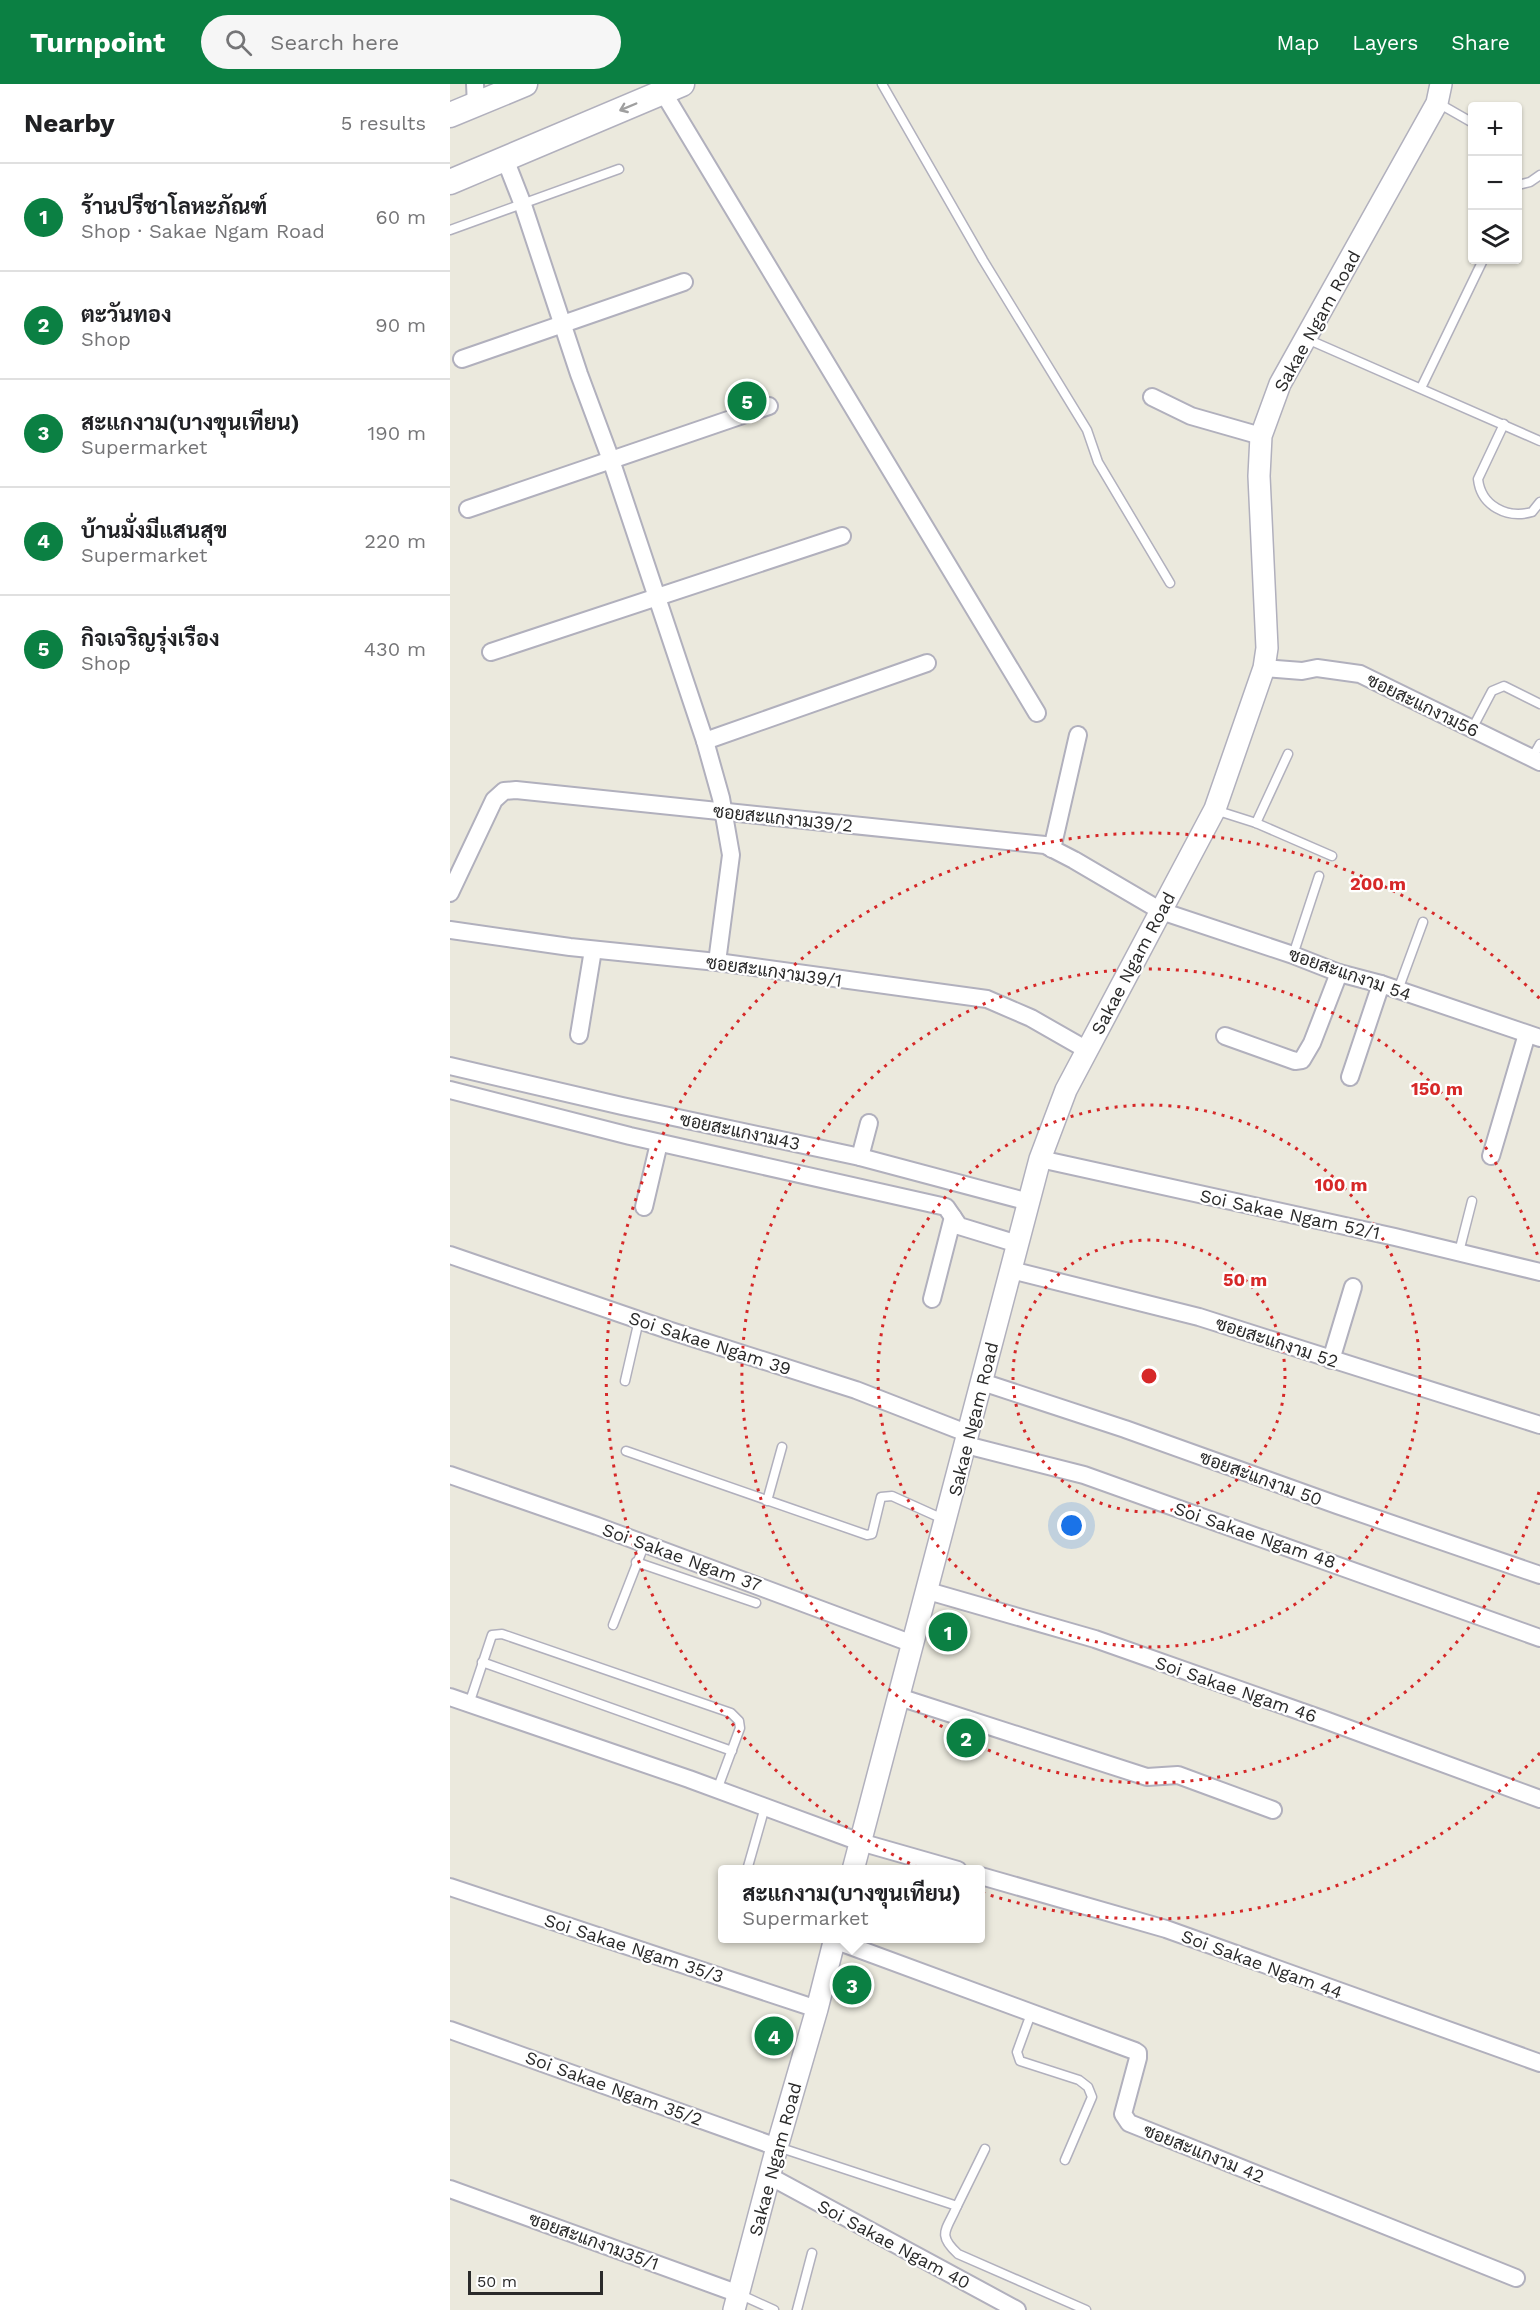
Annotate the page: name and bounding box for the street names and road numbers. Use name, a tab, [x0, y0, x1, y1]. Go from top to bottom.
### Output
street label: Sakae Ngam Road	[1269, 247, 1365, 395]
street label: ซอยสะแกงาม56	[1363, 669, 1483, 741]
street label: ซอยสะแกงาม39/2	[712, 800, 854, 836]
street label: Sakae Ngam Road	[1087, 888, 1179, 1038]
street label: ซอยสะแกงาม 54	[1286, 943, 1414, 1005]
street label: ซอยสะแกงาม39/1	[705, 951, 843, 991]
street label: ซอยสะแกงาม43	[678, 1108, 802, 1154]
street label: Soi Sakae Ngam 52/1	[1198, 1185, 1382, 1243]
street label: Soi Sakae Ngam 39	[626, 1307, 794, 1379]
street label: ซอยสะแกงาม 52	[1213, 1312, 1341, 1372]
street label: Sakae Ngam Road	[944, 1340, 1002, 1498]
street label: ซอยสะแกงาม 50	[1197, 1446, 1325, 1510]
street label: Soi Sakae Ngam 48	[1171, 1497, 1339, 1573]
street label: Soi Sakae Ngam 37	[600, 1518, 764, 1596]
street label: Soi Sakae Ngam 46	[1152, 1651, 1320, 1727]
street label: Soi Sakae Ngam 35/3	[542, 1909, 726, 1987]
street label: Soi Sakae Ngam 44	[1179, 1925, 1345, 2003]
street label: Soi Sakae Ngam 35/2	[523, 2046, 705, 2130]
street label: Sakae Ngam Road	[744, 2080, 806, 2238]
street label: ซอยสะแกงาม 42	[1141, 2119, 1267, 2187]
street label: Soi Sakae Ngam 40	[814, 2195, 974, 2293]
street label: ซอยสะแกงาม35/1	[526, 2208, 662, 2274]

